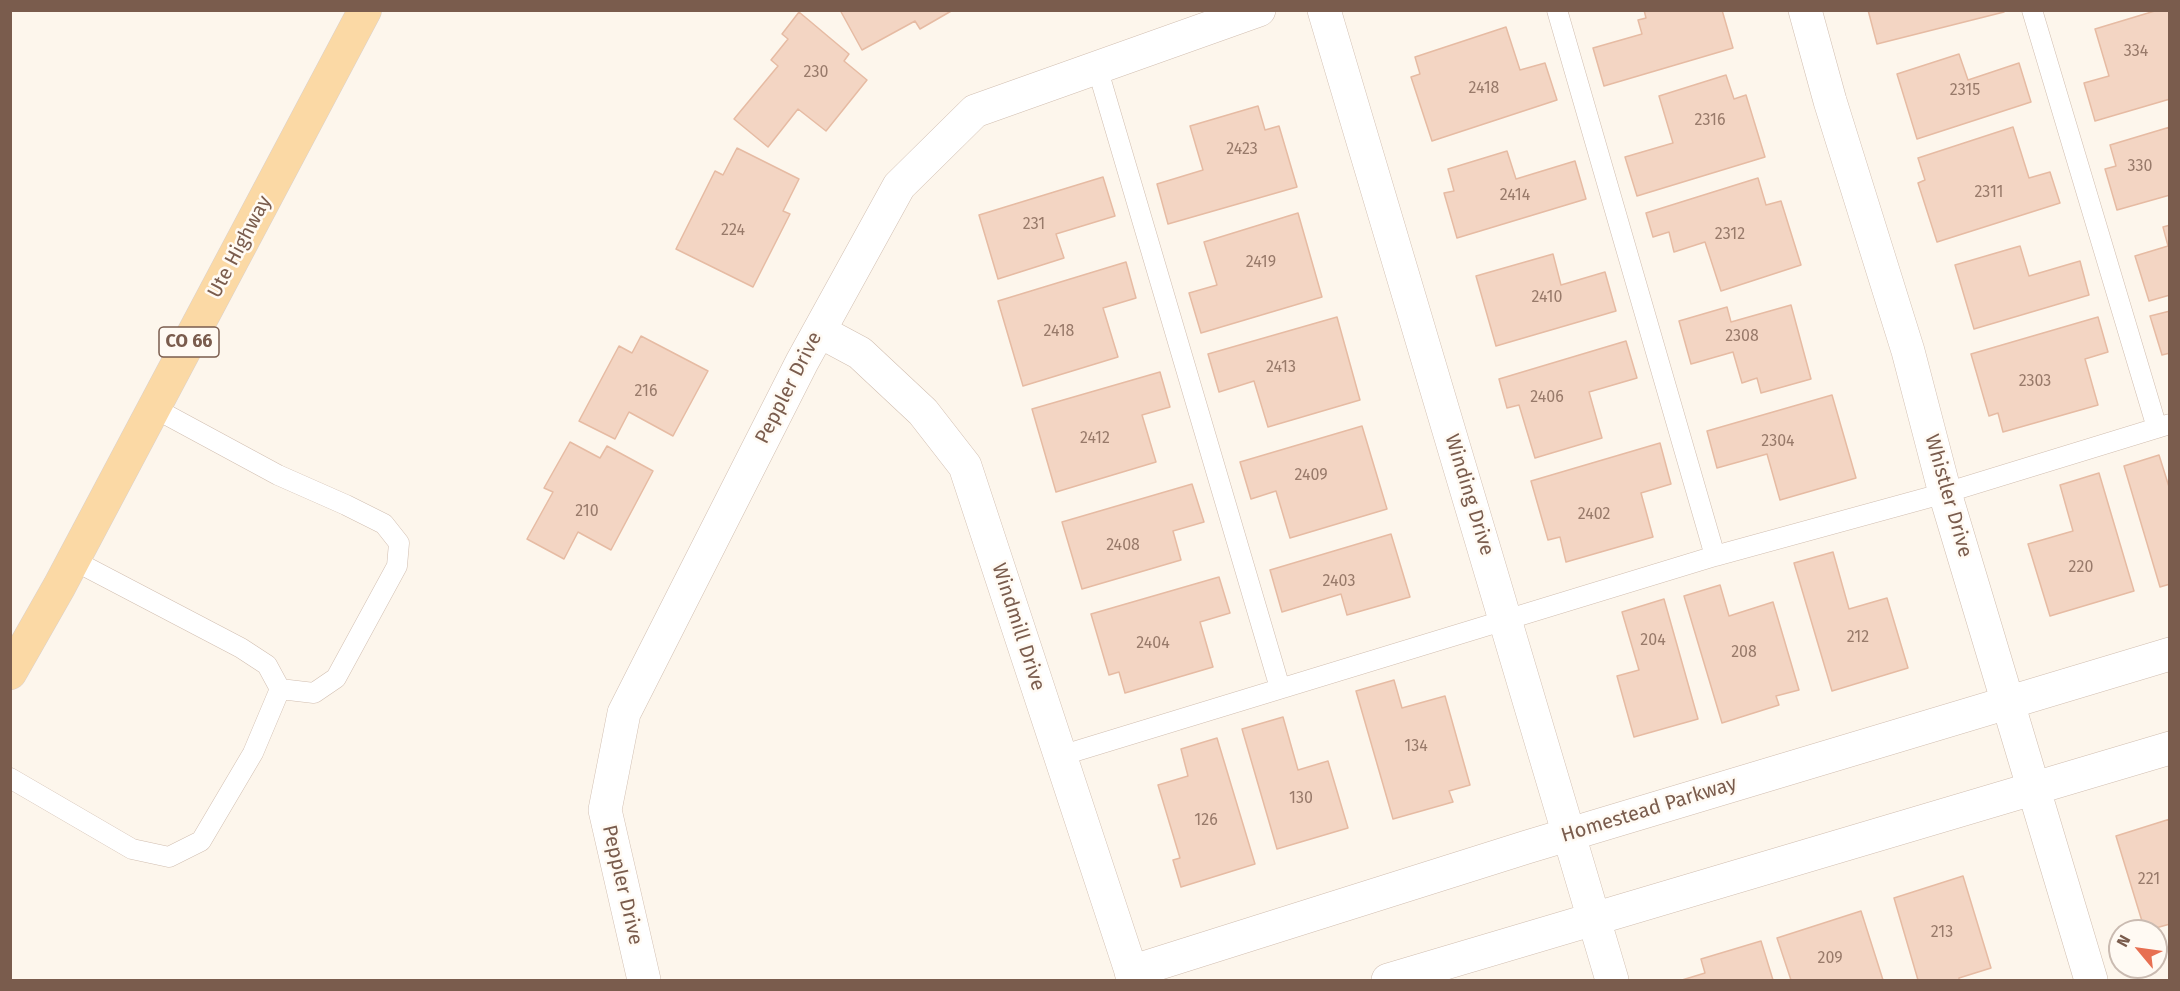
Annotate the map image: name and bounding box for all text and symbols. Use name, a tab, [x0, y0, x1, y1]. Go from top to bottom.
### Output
house number: 334	[2124, 42, 2148, 62]
house number: 230	[804, 63, 828, 83]
house number: 2418	[1469, 79, 1499, 99]
house number: 2315	[1950, 81, 1980, 101]
house number: 2316	[1695, 111, 1725, 131]
house number: 2423	[1226, 140, 1258, 160]
house number: 330	[2128, 157, 2152, 177]
house number: 2311	[1974, 183, 2004, 203]
house number: 2414	[1500, 186, 1530, 206]
street label: Ute Highway	[203, 192, 277, 302]
house number: 231	[1023, 215, 1045, 235]
house number: 224	[721, 221, 745, 241]
house number: 2312	[1715, 225, 1745, 245]
house number: 2419	[1246, 253, 1276, 273]
house number: 2410	[1532, 288, 1562, 308]
house number: 2418	[1044, 322, 1074, 342]
road number: CO 66	[159, 327, 219, 357]
house number: 2308	[1725, 327, 1759, 347]
street label: Peppler Drive	[751, 328, 827, 448]
house number: 2413	[1266, 358, 1296, 378]
house number: 2303	[2019, 372, 2051, 392]
house number: 216	[635, 382, 657, 402]
house number: 2406	[1530, 388, 1564, 408]
house number: 2412	[1080, 429, 1110, 449]
street label: Winding Drive	[1439, 431, 1499, 559]
house number: 2304	[1761, 432, 1795, 452]
street label: Whistler Drive	[1919, 432, 1977, 560]
house number: 2409	[1294, 466, 1328, 486]
house number: 210	[575, 502, 599, 522]
house number: 2402	[1578, 505, 1610, 525]
house number: 2408	[1106, 536, 1140, 556]
house number: 220	[2069, 558, 2093, 578]
street label: Windmill Drive	[986, 560, 1050, 694]
house number: 2403	[1323, 572, 1355, 592]
house number: 212	[1847, 628, 1869, 648]
house number: 204	[1640, 631, 1666, 651]
house number: 2404	[1136, 634, 1170, 654]
house number: 208	[1731, 643, 1757, 663]
house number: 134	[1404, 737, 1428, 757]
street label: Homestead Parkway	[1558, 772, 1740, 848]
house number: 130	[1289, 789, 1313, 809]
house number: 126	[1194, 811, 1218, 831]
street label: Peppler Drive	[597, 823, 647, 947]
house number: 221	[2138, 870, 2160, 890]
north arrow	[2108, 919, 2168, 979]
house number: 213	[1931, 923, 1953, 943]
text: N	[2113, 932, 2134, 950]
house number: 209	[1817, 949, 1843, 969]

